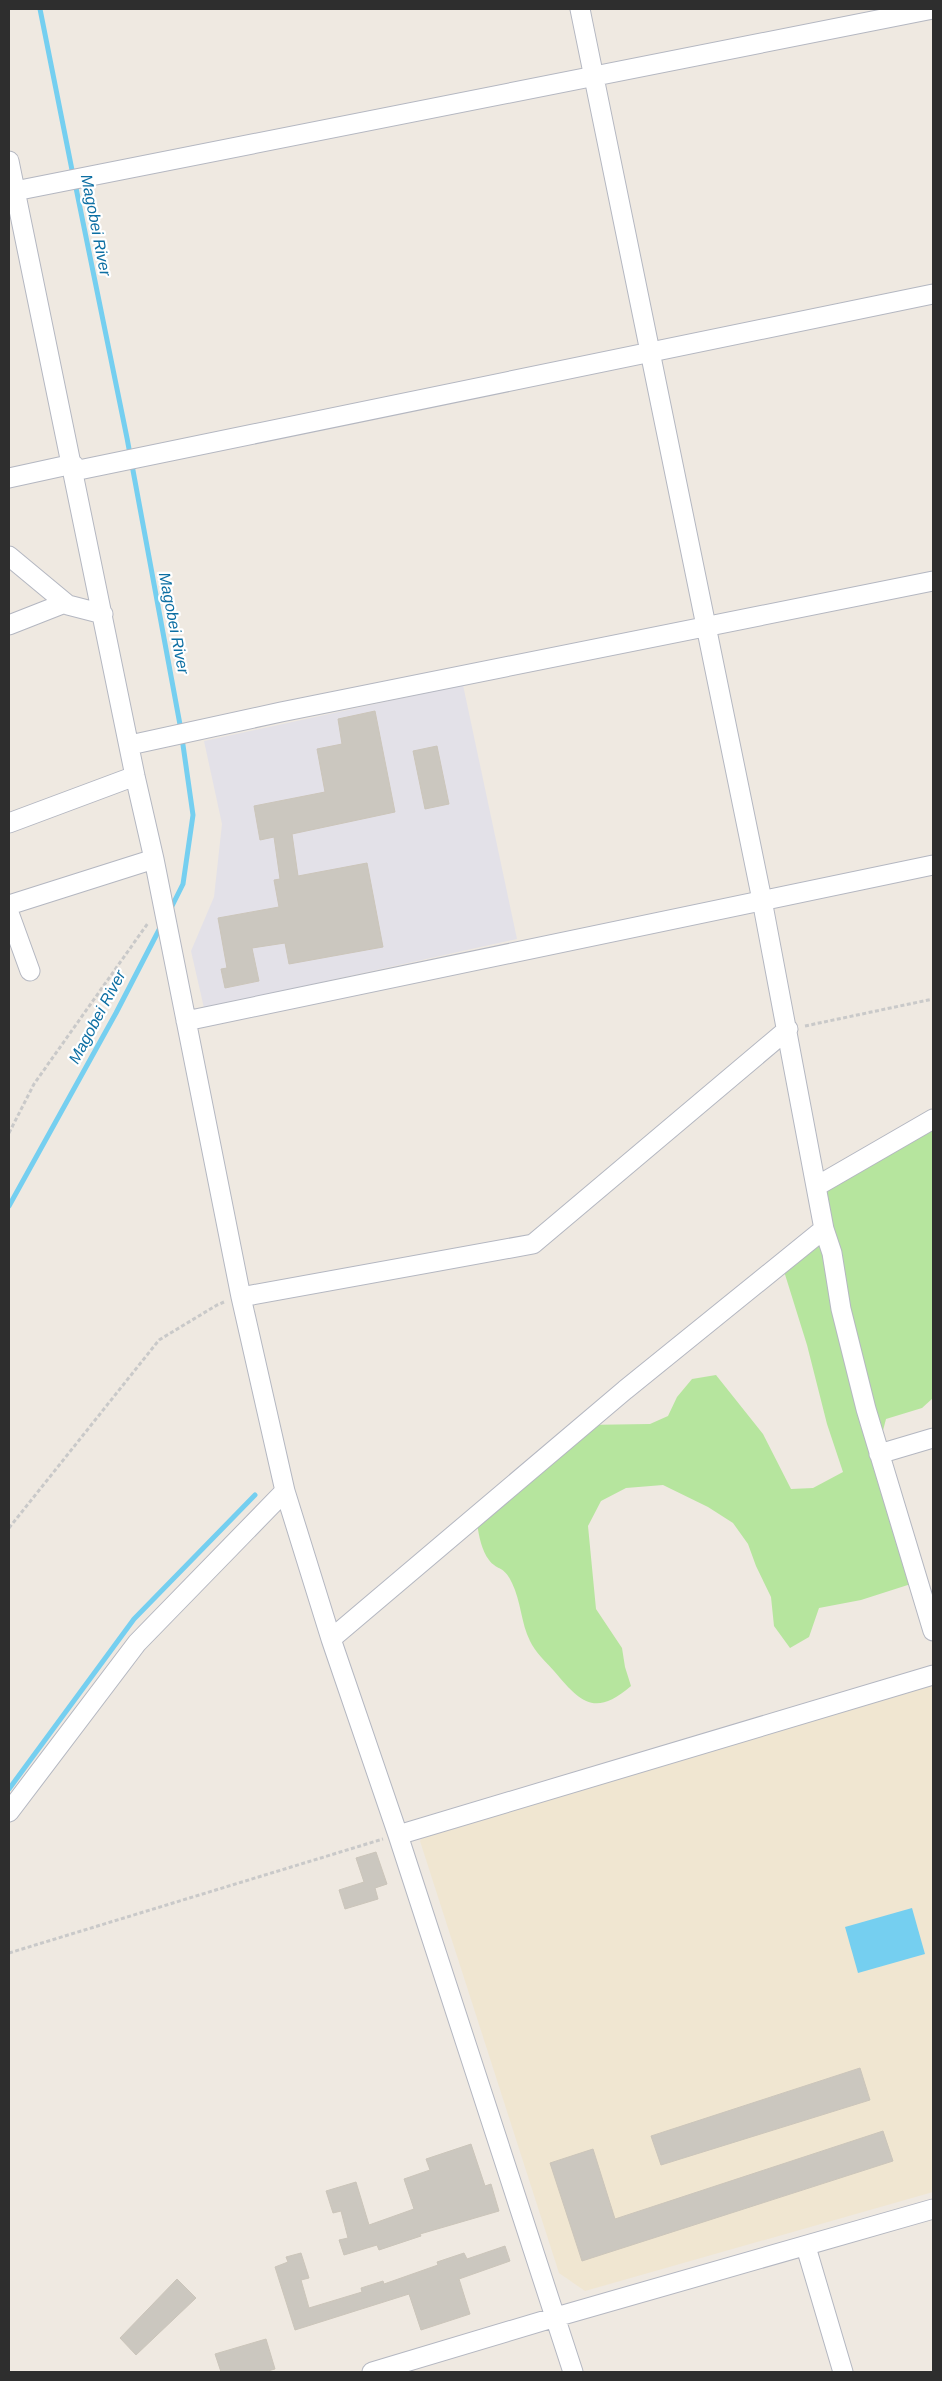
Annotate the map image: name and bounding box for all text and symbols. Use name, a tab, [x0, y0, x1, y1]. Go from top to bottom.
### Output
water label: Magobei River	[78, 173, 114, 278]
water label: Magobei River	[156, 571, 192, 676]
water label: Magobei River	[65, 967, 129, 1067]

